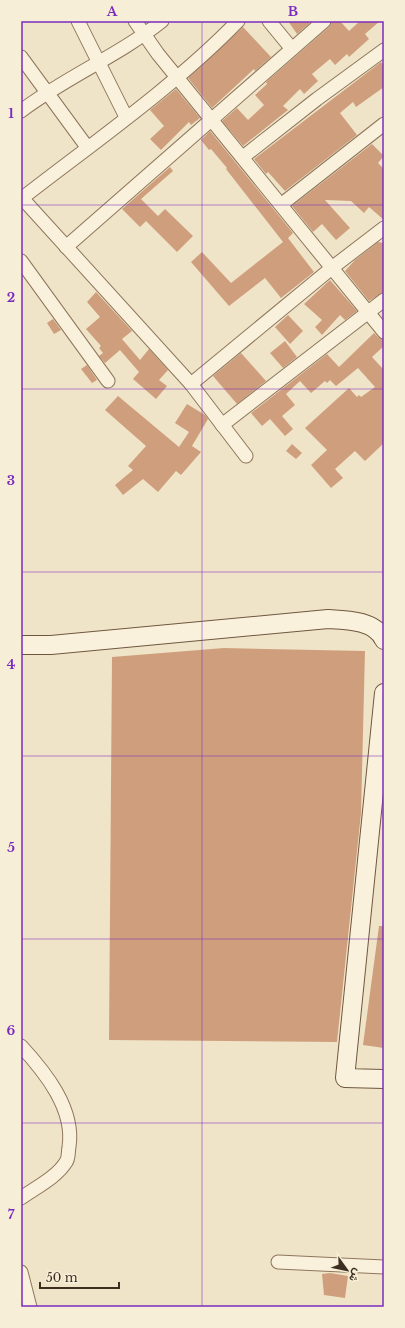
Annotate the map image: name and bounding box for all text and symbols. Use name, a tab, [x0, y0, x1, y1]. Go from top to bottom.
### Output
text: A	[106, 3, 118, 20]
text: B	[288, 3, 298, 20]
text: 1	[8, 105, 14, 122]
text: 2	[7, 289, 15, 306]
text: 3	[7, 472, 15, 489]
text: 4	[7, 656, 16, 673]
text: 5	[7, 839, 15, 856]
text: 6	[7, 1022, 16, 1039]
text: 7	[8, 1206, 15, 1223]
north arrow	[327, 1250, 367, 1290]
scale bar	[40, 1264, 119, 1290]
text: ش	[346, 1266, 365, 1285]
text: 50 m	[46, 1270, 78, 1285]

